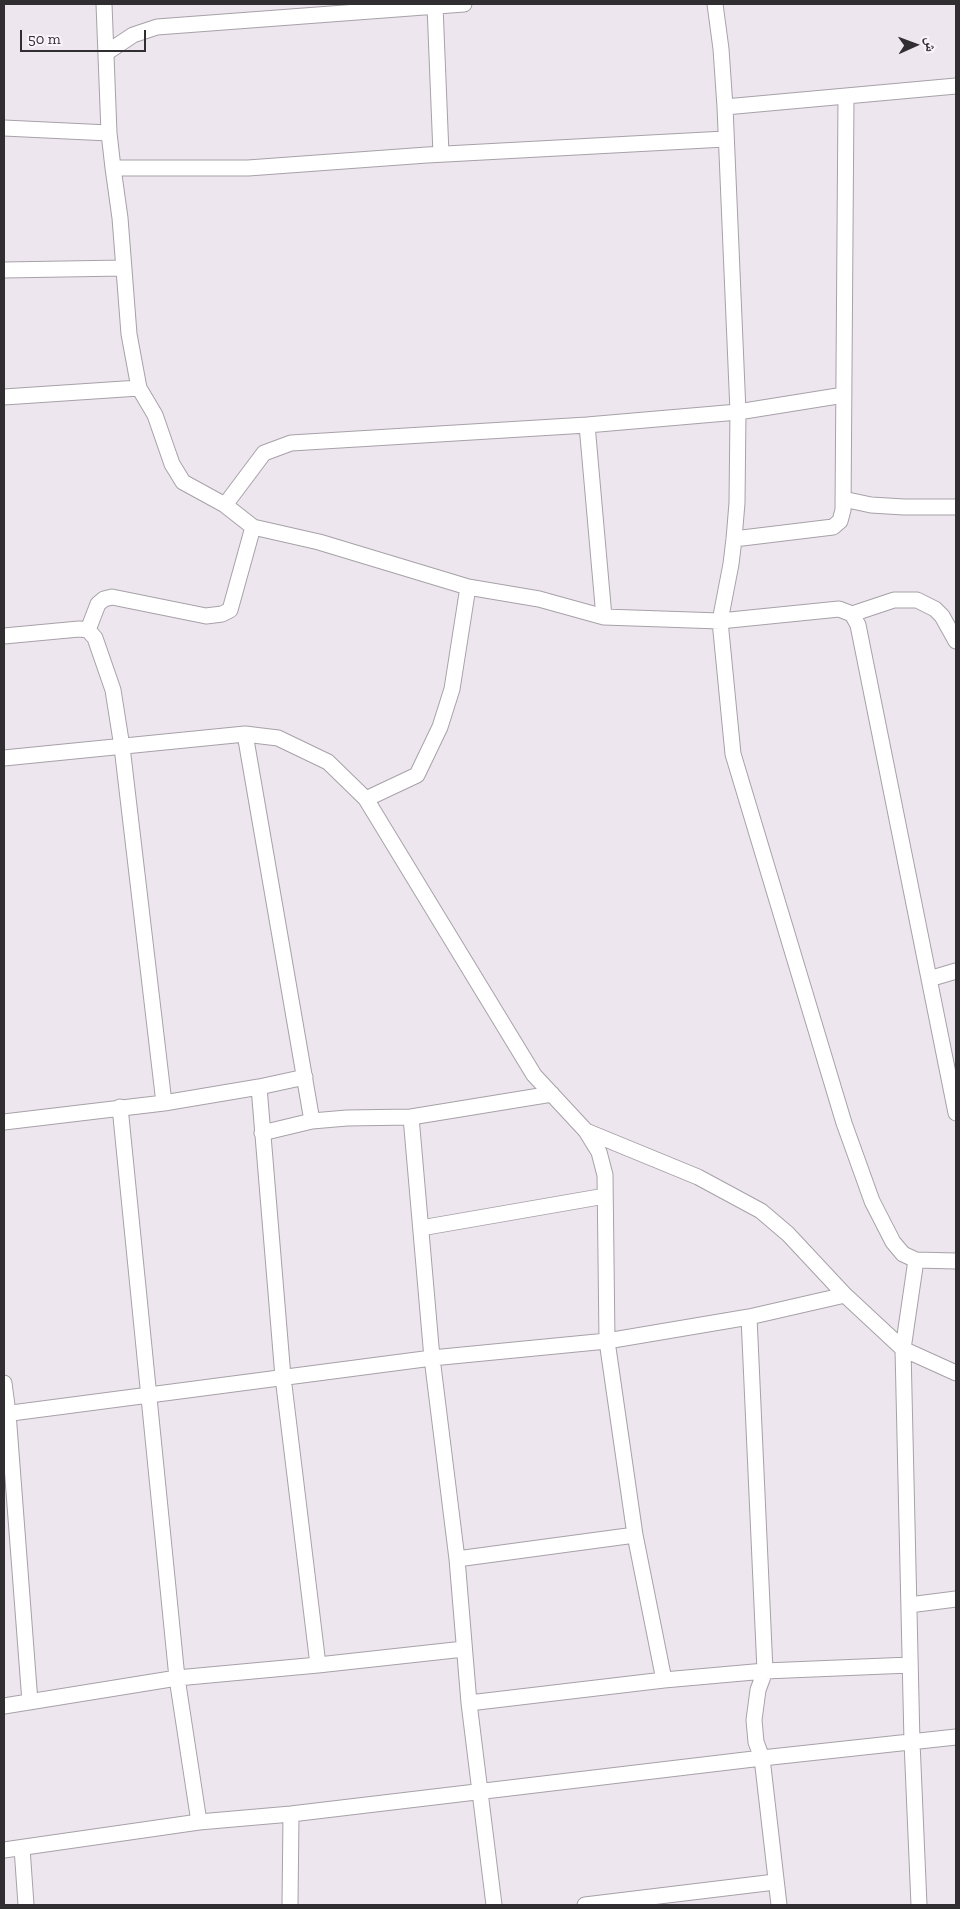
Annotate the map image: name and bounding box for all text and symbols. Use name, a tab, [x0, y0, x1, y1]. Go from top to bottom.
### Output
scale bar	[22, 20, 149, 52]
north arrow	[890, 20, 940, 70]
text: 50 m	[28, 30, 61, 48]
text: ش	[922, 37, 939, 52]

